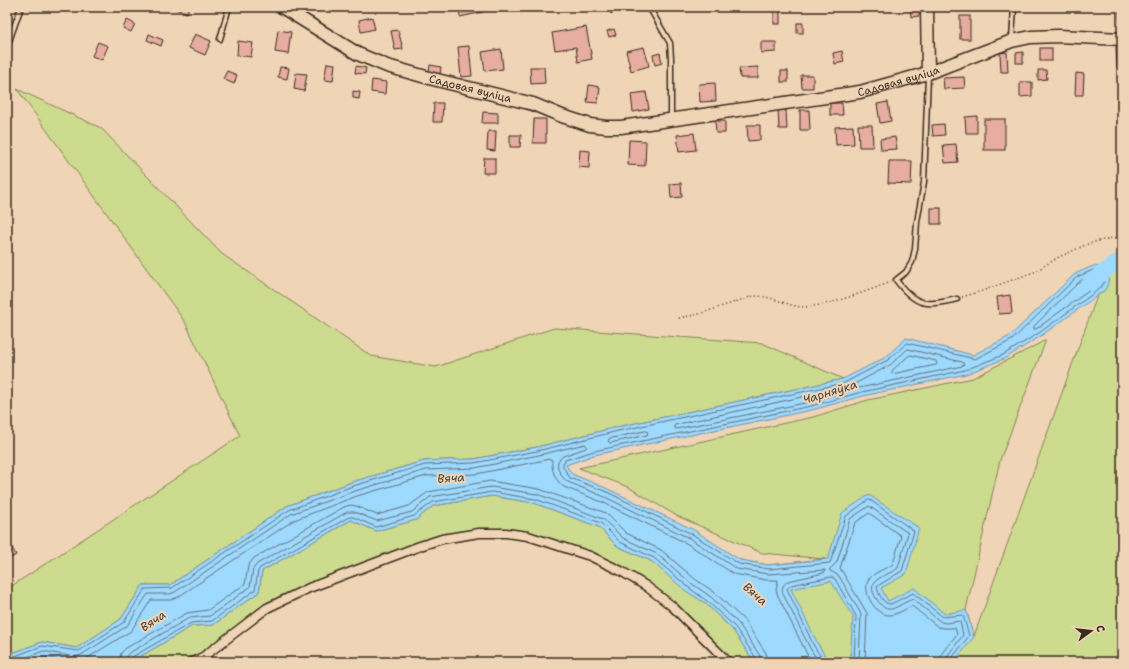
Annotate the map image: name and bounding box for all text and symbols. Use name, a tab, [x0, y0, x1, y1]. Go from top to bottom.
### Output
street label: Садовая вуліца	[856, 62, 942, 100]
street label: Садовая вуліца	[427, 71, 513, 106]
water label: Чарняўка	[801, 376, 859, 408]
water label: Вяча	[437, 469, 465, 487]
water label: Вяча	[739, 579, 771, 609]
water label: Вяча	[137, 607, 169, 635]
north arrow	[1071, 611, 1111, 651]
text: С	[1092, 623, 1108, 634]

